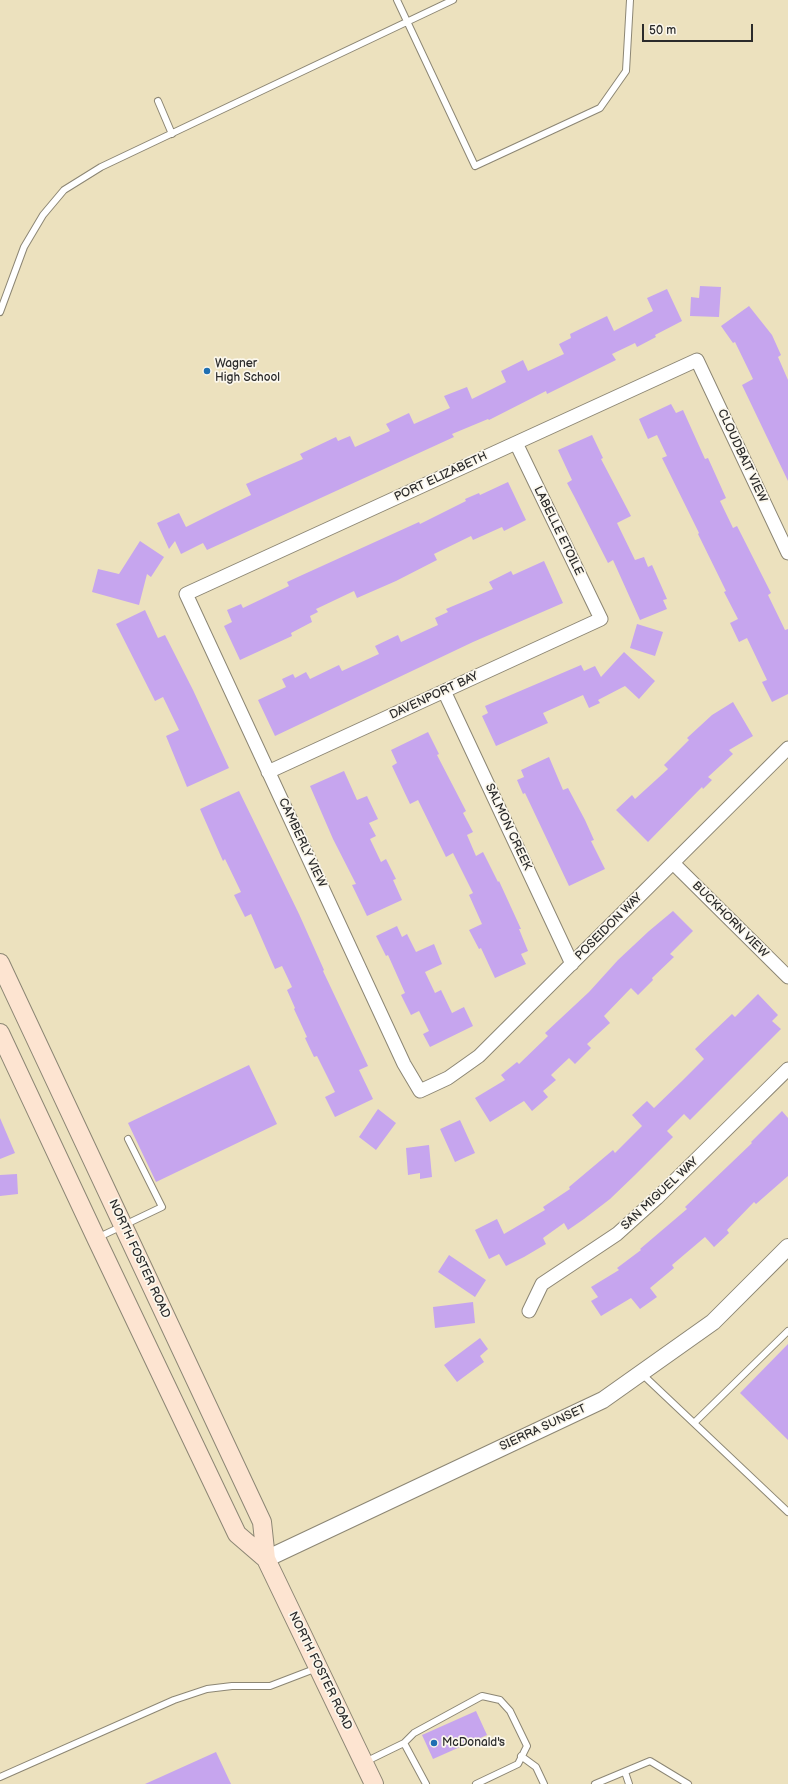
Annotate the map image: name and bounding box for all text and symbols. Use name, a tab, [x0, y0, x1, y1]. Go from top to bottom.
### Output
scale bar	[644, 16, 755, 42]
text: 50 m	[649, 23, 676, 38]
place label: Wagner High School	[215, 357, 280, 385]
marker: Wagner High School	[202, 366, 212, 376]
street label: CLOUDBAIT VIEW	[714, 407, 770, 505]
street label: PORT ELIZABETH	[392, 449, 490, 505]
street label: LABELLE ETOILE	[530, 484, 586, 578]
street label: DAVENPORT BAY	[387, 669, 481, 723]
street label: SALMON CREEK	[482, 781, 534, 873]
street label: CAMBERLY VIEW	[275, 796, 329, 890]
street label: BUCKHORN VIEW	[689, 879, 771, 961]
street label: POSEIDON WAY	[573, 891, 645, 963]
street label: SAN MIGUEL WAY	[619, 1155, 701, 1233]
street label: NORTH FOSTER ROAD	[105, 1197, 173, 1321]
street label: SIERRA SUNSET	[497, 1402, 589, 1454]
street label: NORTH FOSTER ROAD	[285, 1610, 355, 1732]
place label: McDonald's	[442, 1736, 505, 1750]
marker: McDonald's	[429, 1738, 439, 1748]

